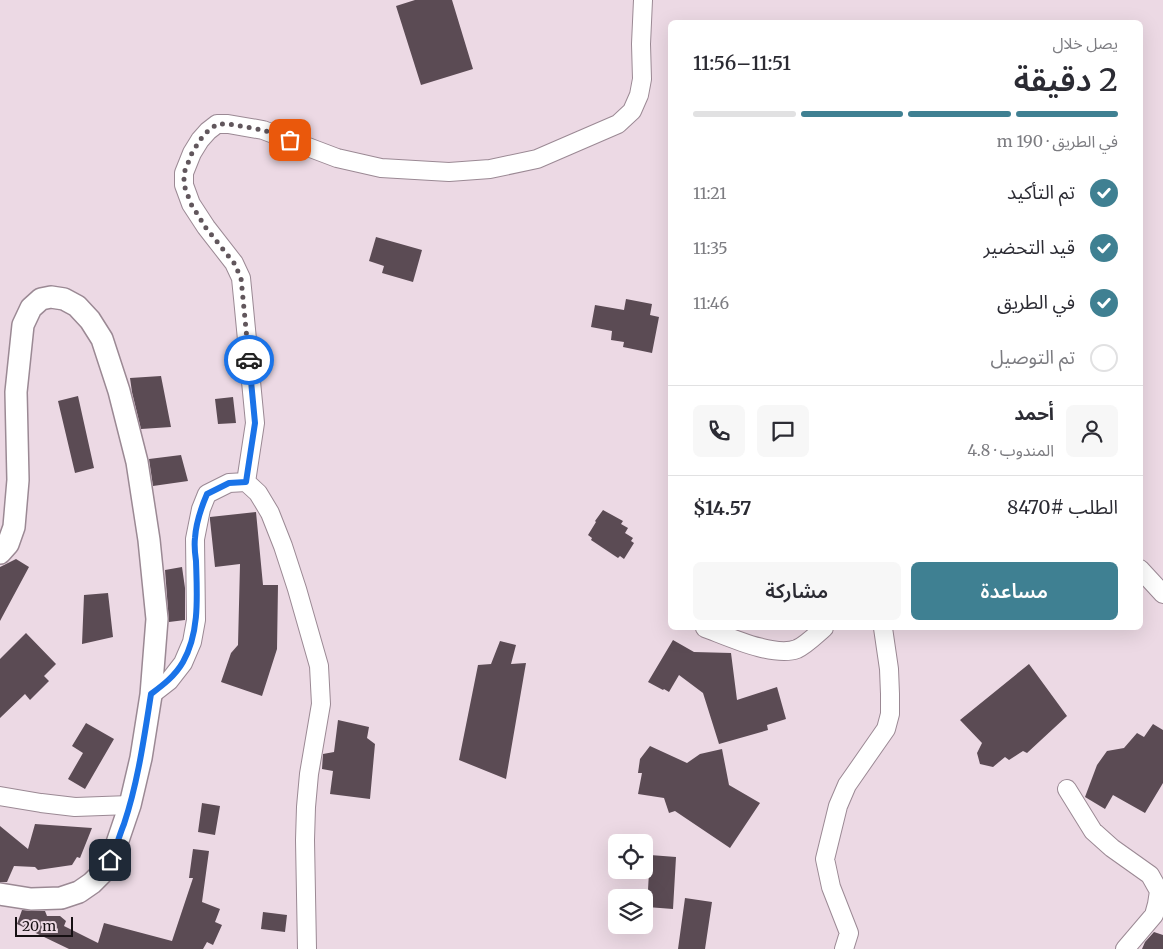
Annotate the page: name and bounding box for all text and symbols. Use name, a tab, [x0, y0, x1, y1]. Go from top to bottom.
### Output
text: يصل خلال	[1052, 33, 1118, 53]
text: 11:51–11:56	[693, 51, 791, 75]
text: 2 دقيقة	[1014, 60, 1118, 100]
pin	[269, 119, 311, 161]
icon: bag	[276, 126, 304, 154]
text: في الطريق · 190 m	[997, 131, 1118, 151]
icon: check	[1090, 179, 1118, 207]
text: تم التأكيد	[1007, 180, 1075, 204]
text: 11:21	[693, 183, 727, 203]
icon: check	[1090, 234, 1118, 262]
text: قيد التحضير	[984, 235, 1075, 259]
text: 11:35	[693, 238, 728, 258]
icon: check	[1090, 289, 1118, 317]
text: في الطريق	[997, 290, 1075, 314]
text: 11:46	[693, 293, 729, 313]
courier	[224, 335, 274, 385]
text: تم التوصيل	[991, 345, 1075, 369]
icon: car	[235, 346, 263, 374]
text: أحمد	[1014, 401, 1054, 425]
button: phone	[693, 405, 745, 457]
button: chat	[757, 405, 809, 457]
button: person	[1066, 405, 1118, 457]
text: المندوب · 4.8	[967, 440, 1054, 460]
text: الطلب #8470	[1007, 495, 1118, 519]
text: $14.57	[693, 496, 751, 520]
button: مشاركة	[693, 562, 901, 620]
button: مساعدة	[911, 562, 1118, 620]
map controls	[608, 834, 653, 934]
button: locate	[608, 834, 653, 879]
pin	[89, 839, 131, 881]
icon: home	[96, 846, 124, 874]
button: layers	[608, 889, 653, 934]
scale bar	[15, 914, 72, 937]
text: 20 m	[22, 917, 56, 935]

